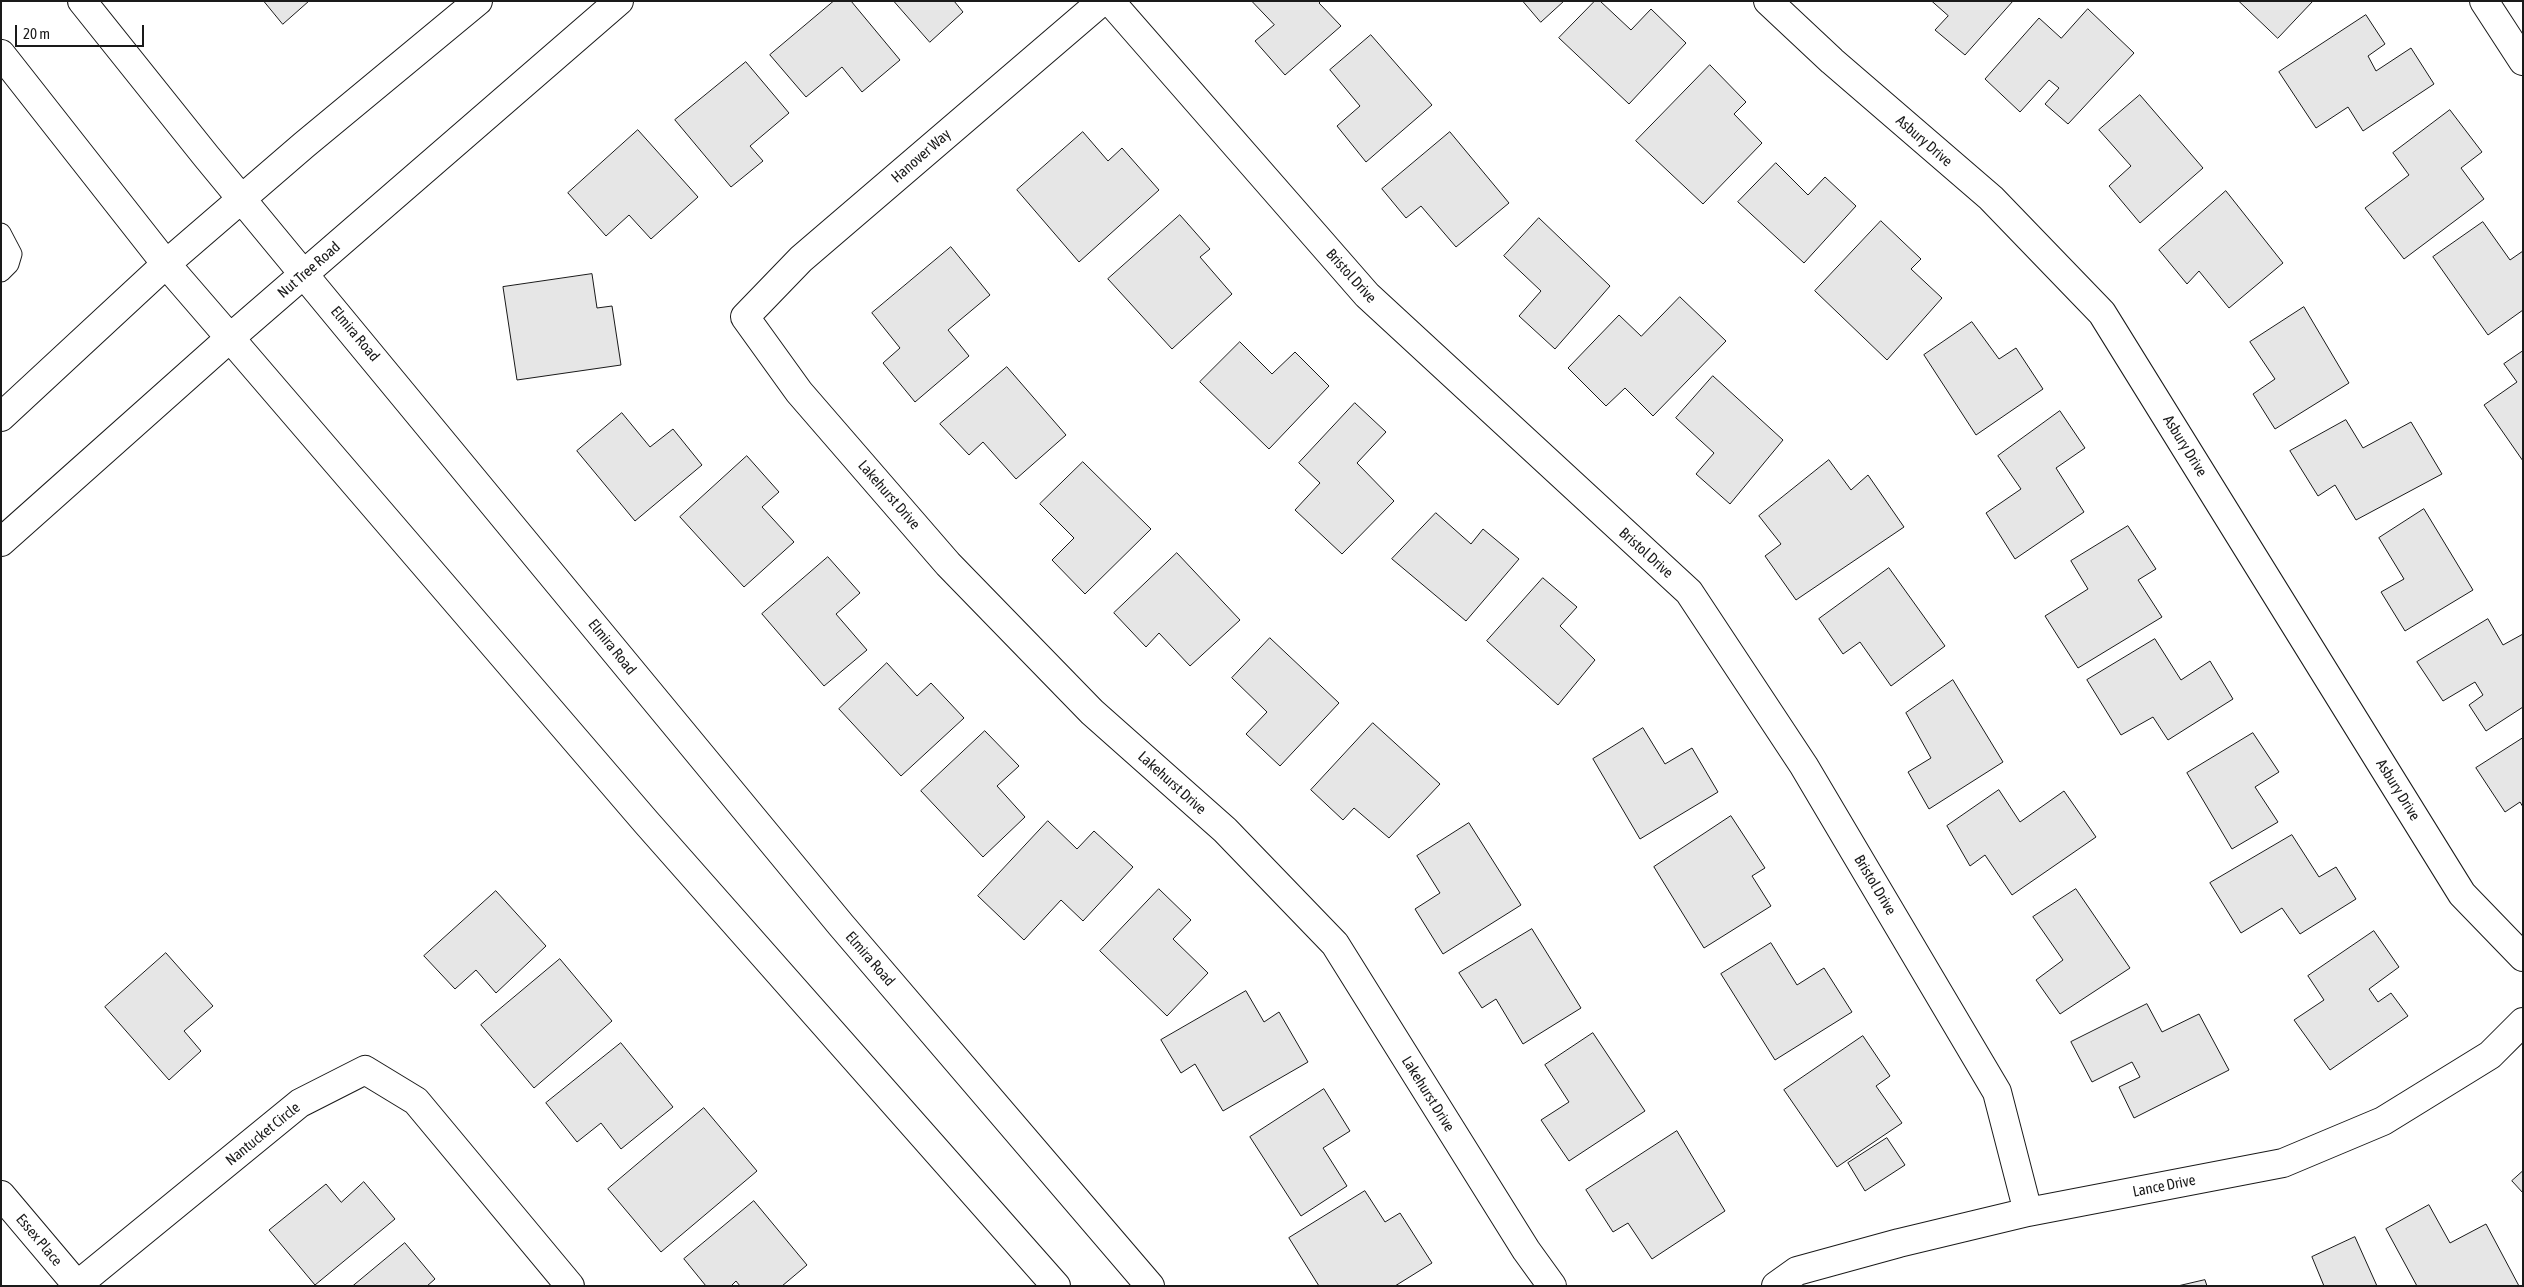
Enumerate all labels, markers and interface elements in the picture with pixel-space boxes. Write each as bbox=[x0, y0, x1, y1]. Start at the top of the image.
scale bar bbox=[18, 15, 146, 47]
text: 20 m bbox=[23, 25, 50, 42]
street label: Asbury Drive bbox=[1892, 112, 1956, 170]
street label: Hanover Way bbox=[888, 125, 954, 187]
street label: Nut Tree Road bbox=[274, 238, 344, 302]
street label: Bristol Drive bbox=[1322, 245, 1380, 307]
street label: Elmira Road bbox=[327, 303, 383, 365]
street label: Asbury Drive bbox=[2159, 412, 2211, 480]
street label: Lakehurst Drive bbox=[854, 457, 924, 533]
street label: Bristol Drive bbox=[1615, 524, 1677, 582]
street label: Elmira Road bbox=[584, 616, 640, 678]
street label: Lakehurst Drive bbox=[1134, 748, 1210, 818]
street label: Asbury Drive bbox=[2372, 756, 2424, 824]
street label: Bristol Drive bbox=[1850, 852, 1900, 918]
street label: Elmira Road bbox=[841, 928, 899, 990]
street label: Lakehurst Drive bbox=[1398, 1053, 1458, 1135]
street label: Nantucket Circle bbox=[222, 1099, 304, 1169]
street label: Lance Drive bbox=[2131, 1171, 2197, 1201]
street label: Essex Place bbox=[12, 1210, 66, 1270]

